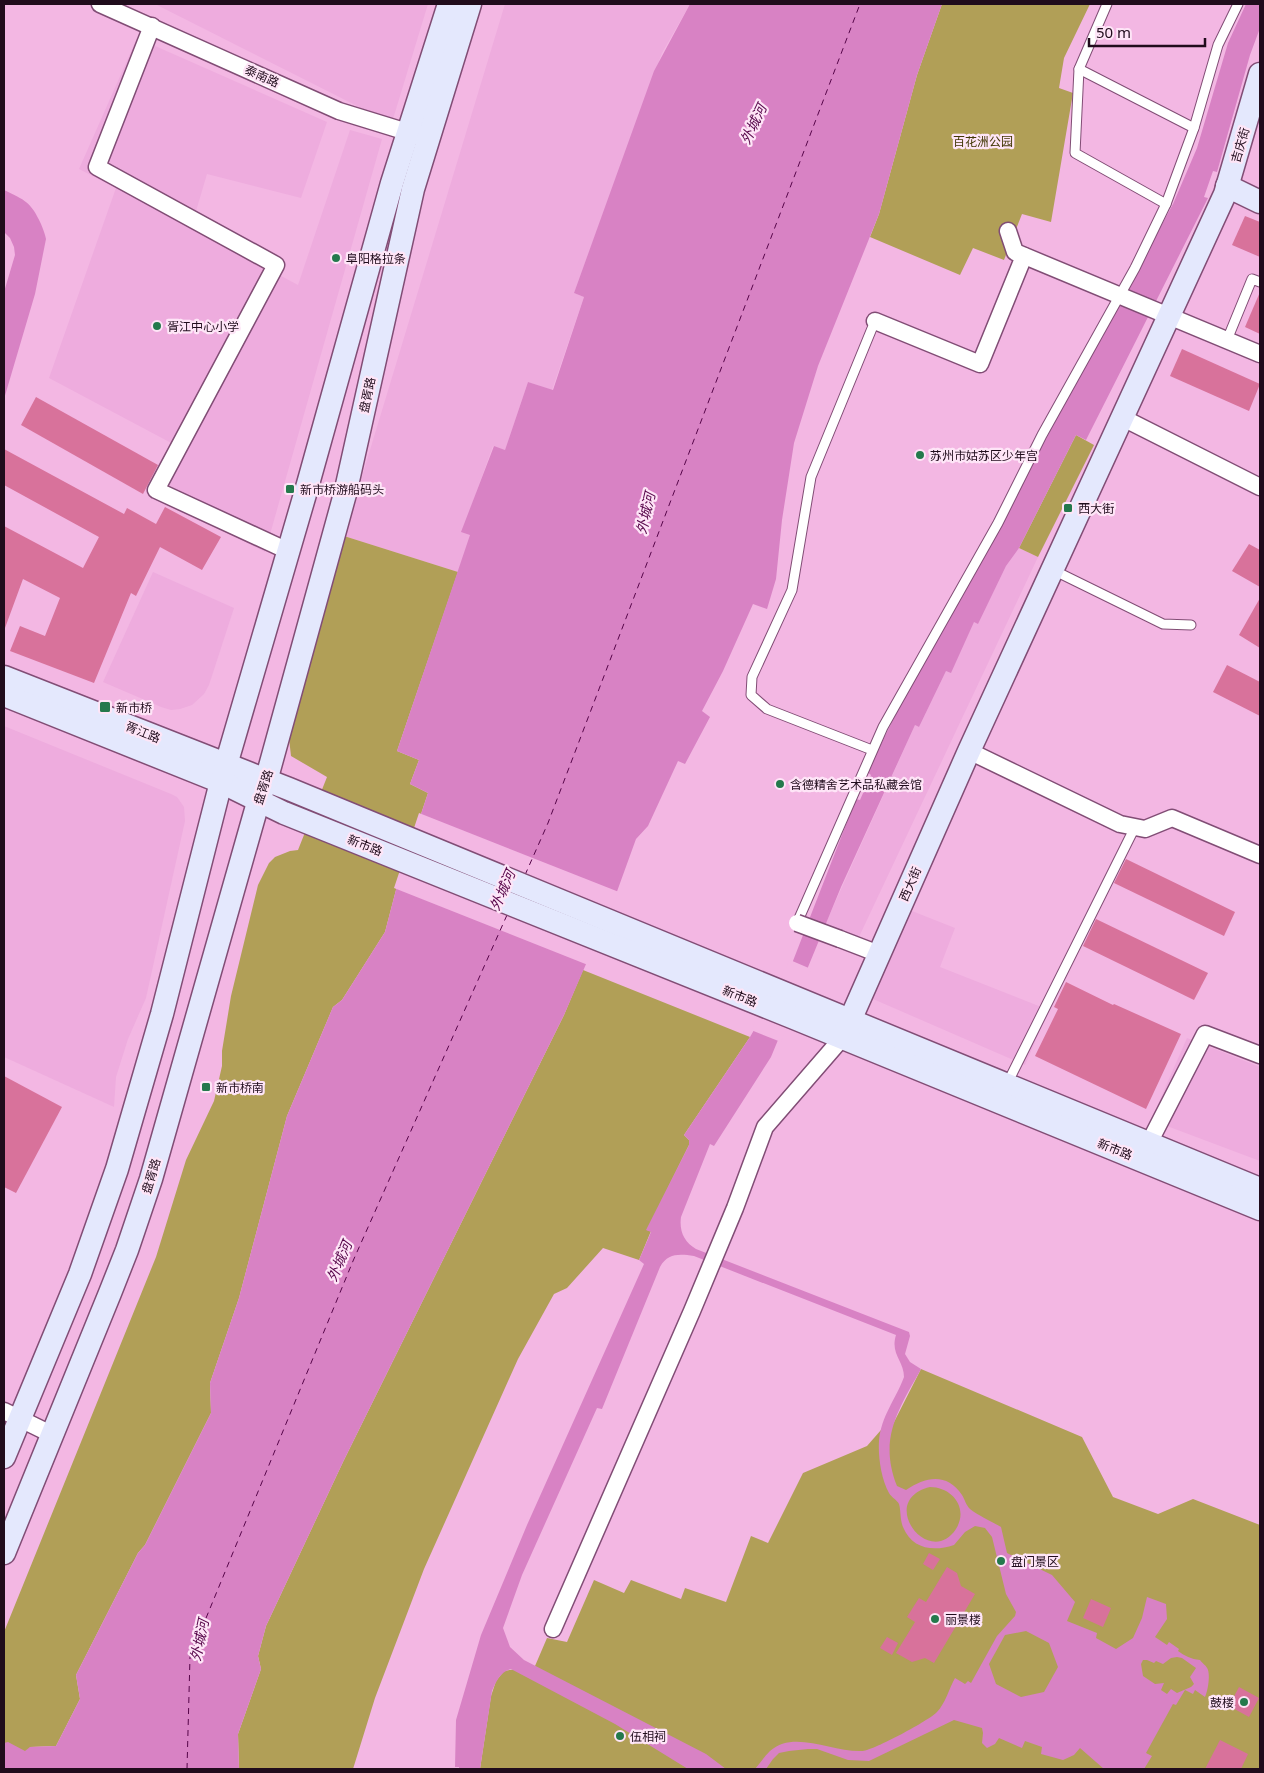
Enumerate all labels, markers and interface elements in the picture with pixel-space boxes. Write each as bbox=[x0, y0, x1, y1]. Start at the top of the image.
scale bar bbox=[1089, 15, 1205, 47]
text: 50 m bbox=[1096, 22, 1131, 42]
street label: 泰南路 bbox=[242, 61, 282, 91]
water label: 外城河 bbox=[736, 98, 772, 147]
street label: 吉庆街 bbox=[1227, 125, 1253, 165]
park label: 百花洲公园 bbox=[953, 133, 1013, 150]
place label: 阜阳格拉条 bbox=[346, 250, 406, 267]
marker: 阜阳格拉条 bbox=[330, 252, 342, 264]
place label: 胥江中心小学 bbox=[167, 318, 239, 335]
marker: 胥江中心小学 bbox=[151, 320, 163, 332]
street label: 盘胥路 bbox=[355, 376, 379, 414]
place label: 苏州市姑苏区少年宫 bbox=[930, 447, 1038, 464]
marker: 苏州市姑苏区少年宫 bbox=[914, 449, 926, 461]
place label: 新市桥游船码头 bbox=[300, 481, 384, 498]
marker: 新市桥游船码头 bbox=[284, 483, 296, 495]
water label: 外城河 bbox=[631, 487, 660, 536]
place label: 西大街 bbox=[1078, 500, 1114, 517]
marker: 西大街 bbox=[1062, 502, 1074, 514]
place label: 新市桥 bbox=[116, 699, 152, 716]
marker: 新市桥 bbox=[98, 700, 112, 714]
street label: 胥江路 bbox=[123, 717, 163, 747]
street label: 盘胥路 bbox=[249, 767, 277, 807]
place label: 含德精舍艺术品私藏会馆 bbox=[790, 776, 922, 793]
marker: 含德精舍艺术品私藏会馆 bbox=[774, 778, 786, 790]
street label: 新市路 bbox=[345, 830, 385, 860]
water label: 外城河 bbox=[485, 864, 520, 913]
street label: 西大街 bbox=[895, 864, 925, 904]
street label: 新市路 bbox=[720, 981, 760, 1011]
place label: 新市桥南 bbox=[216, 1079, 264, 1096]
marker: 新市桥南 bbox=[200, 1081, 212, 1093]
street label: 新市路 bbox=[1095, 1134, 1135, 1164]
street label: 盘胥路 bbox=[138, 1156, 164, 1196]
water label: 外城河 bbox=[322, 1235, 357, 1284]
place label: 盘门景区 bbox=[1011, 1553, 1059, 1570]
marker: 盘门景区 bbox=[995, 1555, 1007, 1567]
place label: 丽景楼 bbox=[945, 1611, 981, 1628]
marker: 丽景楼 bbox=[929, 1613, 941, 1625]
water label: 外城河 bbox=[185, 1615, 213, 1663]
place label: 鼓楼 bbox=[1210, 1694, 1234, 1711]
marker: 鼓楼 bbox=[1238, 1696, 1250, 1708]
place label: 伍相祠 bbox=[630, 1728, 666, 1745]
marker: 伍相祠 bbox=[614, 1730, 626, 1742]

